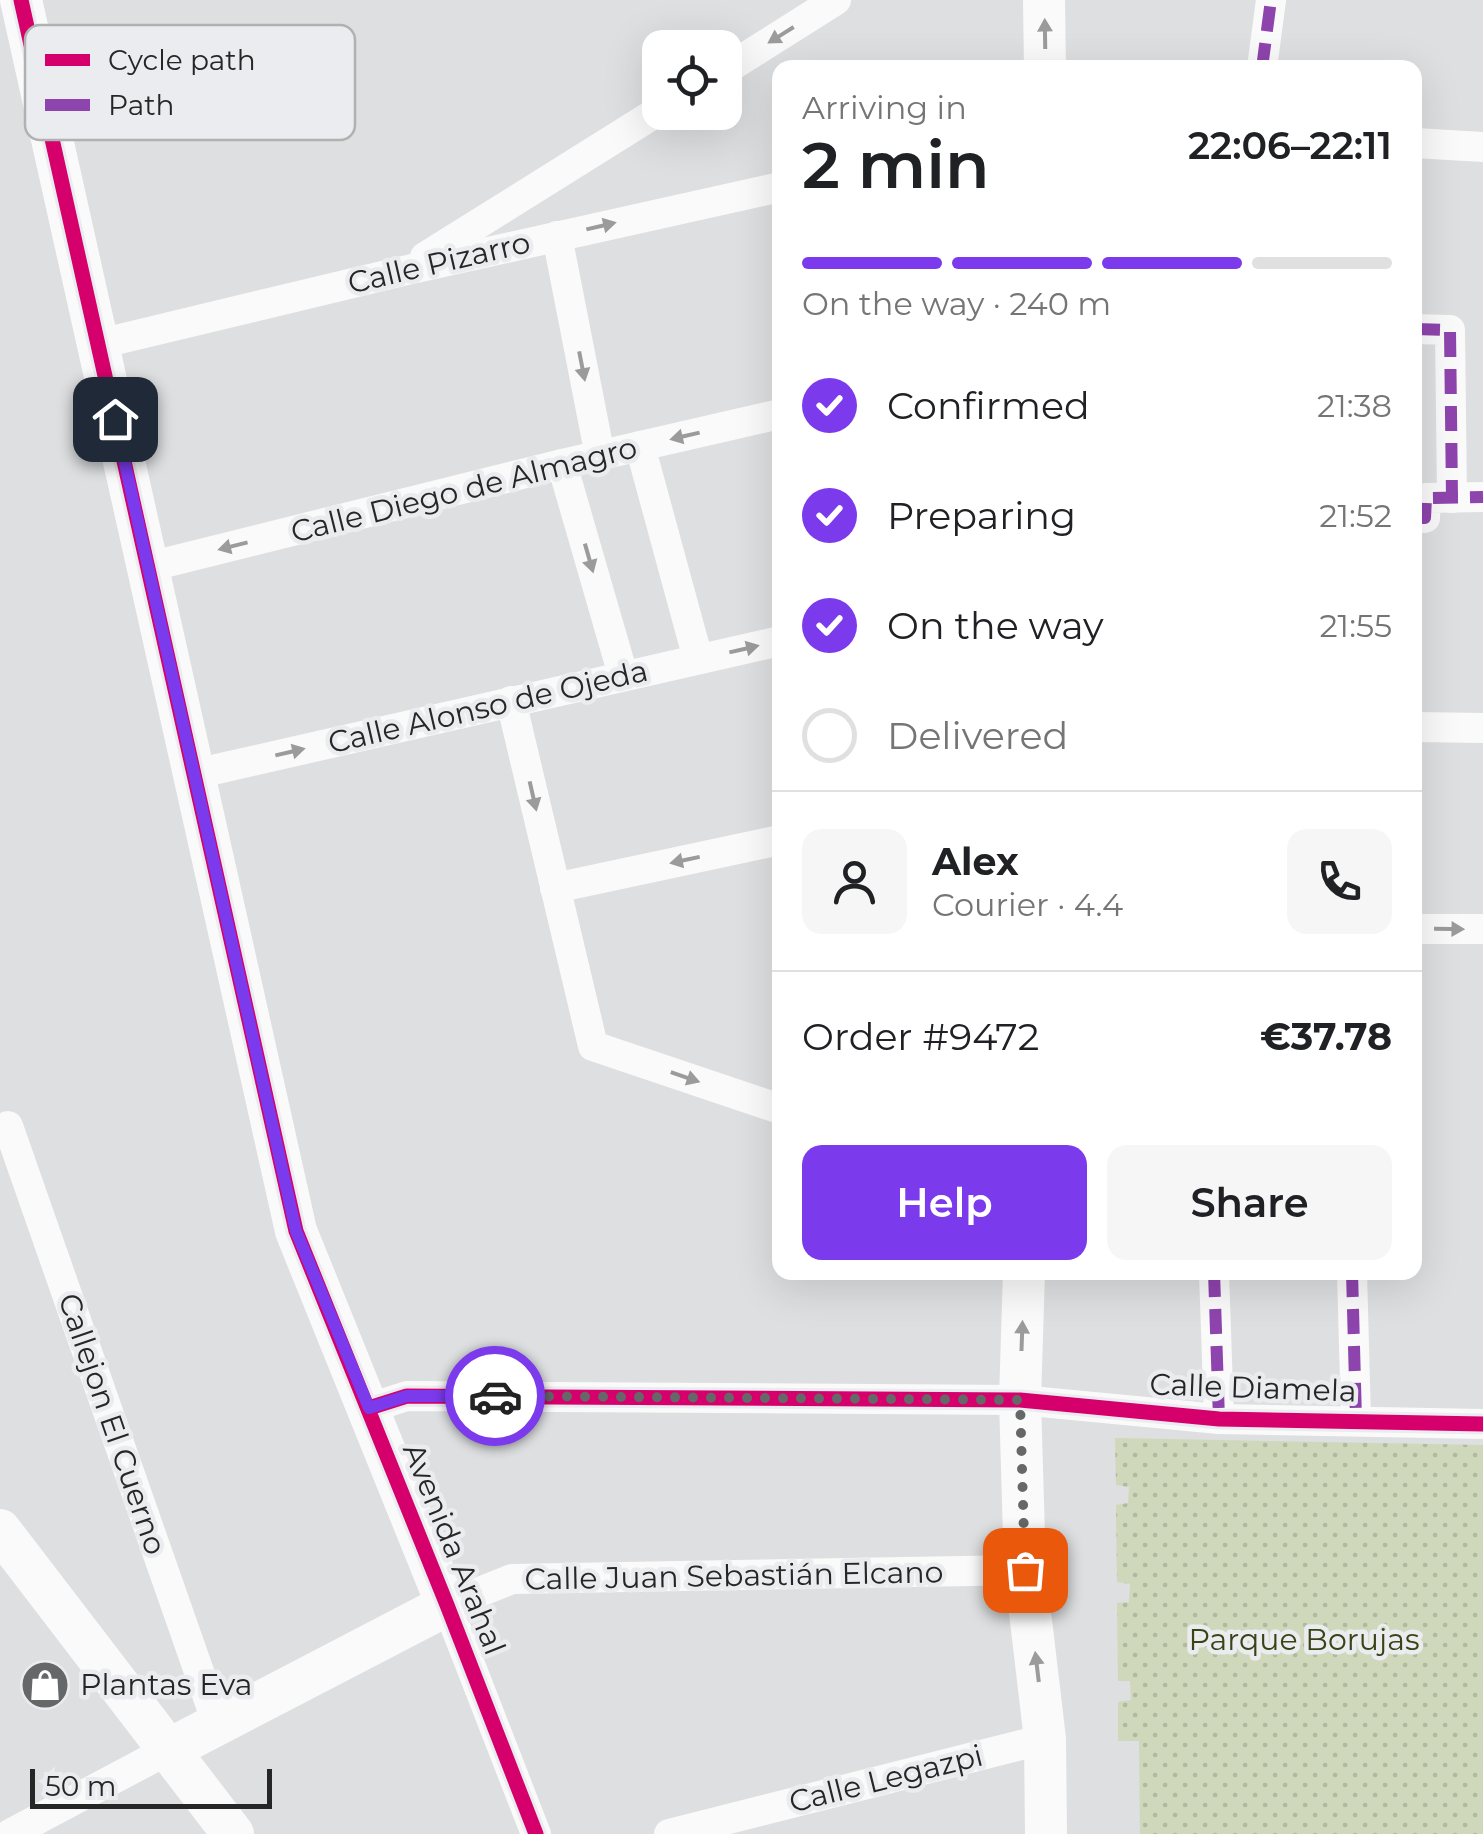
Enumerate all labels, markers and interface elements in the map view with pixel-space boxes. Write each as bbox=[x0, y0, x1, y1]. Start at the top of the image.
one-way arrow bbox=[1037, 17, 1053, 49]
legend bbox=[25, 25, 355, 140]
one-way arrow bbox=[767, 25, 794, 44]
map controls bbox=[642, 30, 742, 130]
button: locate bbox=[642, 30, 742, 130]
text: Cycle path bbox=[108, 43, 256, 77]
text: Path bbox=[108, 88, 175, 122]
text: Arriving in bbox=[802, 88, 967, 127]
text: 22:06–22:11 bbox=[1188, 122, 1392, 169]
text: 2 min bbox=[802, 125, 990, 204]
one-way arrow bbox=[586, 218, 617, 234]
street label: Calle Pizarro bbox=[344, 224, 534, 301]
text: On the way · 240 m bbox=[802, 284, 1111, 323]
one-way arrow bbox=[575, 351, 591, 382]
pin bbox=[73, 377, 158, 462]
icon: check bbox=[802, 378, 857, 433]
text: Confirmed bbox=[887, 382, 1090, 429]
text: 21:38 bbox=[1317, 386, 1392, 425]
icon: home bbox=[88, 392, 143, 447]
street label: Calle Diego de Almagro bbox=[287, 429, 641, 550]
one-way arrow bbox=[669, 429, 700, 444]
icon: check bbox=[802, 488, 857, 543]
text: Preparing bbox=[887, 492, 1076, 539]
text: 21:52 bbox=[1319, 496, 1392, 535]
one-way arrow bbox=[217, 539, 248, 554]
one-way arrow bbox=[582, 543, 597, 574]
icon: check bbox=[802, 598, 857, 653]
text: On the way bbox=[887, 602, 1104, 649]
text: 21:55 bbox=[1319, 606, 1392, 645]
one-way arrow bbox=[729, 640, 760, 656]
street label: Calle Alonso de Ojeda bbox=[325, 652, 651, 761]
text: Delivered bbox=[887, 712, 1068, 759]
one-way arrow bbox=[275, 744, 306, 759]
one-way arrow bbox=[526, 781, 541, 812]
button: person bbox=[802, 829, 907, 934]
button: phone bbox=[1287, 829, 1392, 934]
text: Alex bbox=[932, 838, 1019, 885]
one-way arrow bbox=[669, 853, 700, 869]
text: Courier · 4.4 bbox=[932, 885, 1123, 924]
one-way arrow bbox=[1434, 921, 1465, 937]
text: Order #9472 bbox=[802, 1013, 1039, 1060]
text: €37.78 bbox=[1260, 1013, 1392, 1060]
one-way arrow bbox=[671, 1071, 701, 1086]
button: Help bbox=[802, 1145, 1087, 1260]
button: Share bbox=[1107, 1145, 1392, 1260]
street label: Callejon El Cuerno bbox=[50, 1288, 175, 1559]
one-way arrow bbox=[1014, 1320, 1030, 1352]
courier bbox=[445, 1346, 545, 1446]
street label: Calle Diamela bbox=[1149, 1365, 1357, 1410]
icon: car bbox=[468, 1369, 523, 1424]
street label: Avenida Arahal bbox=[395, 1438, 514, 1660]
pin bbox=[983, 1528, 1068, 1613]
icon: bag bbox=[998, 1543, 1053, 1598]
street label: Calle Juan Sebastián Elcano bbox=[524, 1553, 944, 1598]
park label: Parque Borujas bbox=[1188, 1621, 1420, 1658]
one-way arrow bbox=[1029, 1651, 1045, 1682]
shop icon: Plantas Eva bbox=[19, 1659, 71, 1711]
place label: Plantas Eva bbox=[80, 1666, 252, 1703]
street label: Calle Legazpi bbox=[785, 1737, 987, 1820]
scale bar bbox=[30, 1764, 272, 1808]
text: 50 m bbox=[45, 1769, 116, 1803]

